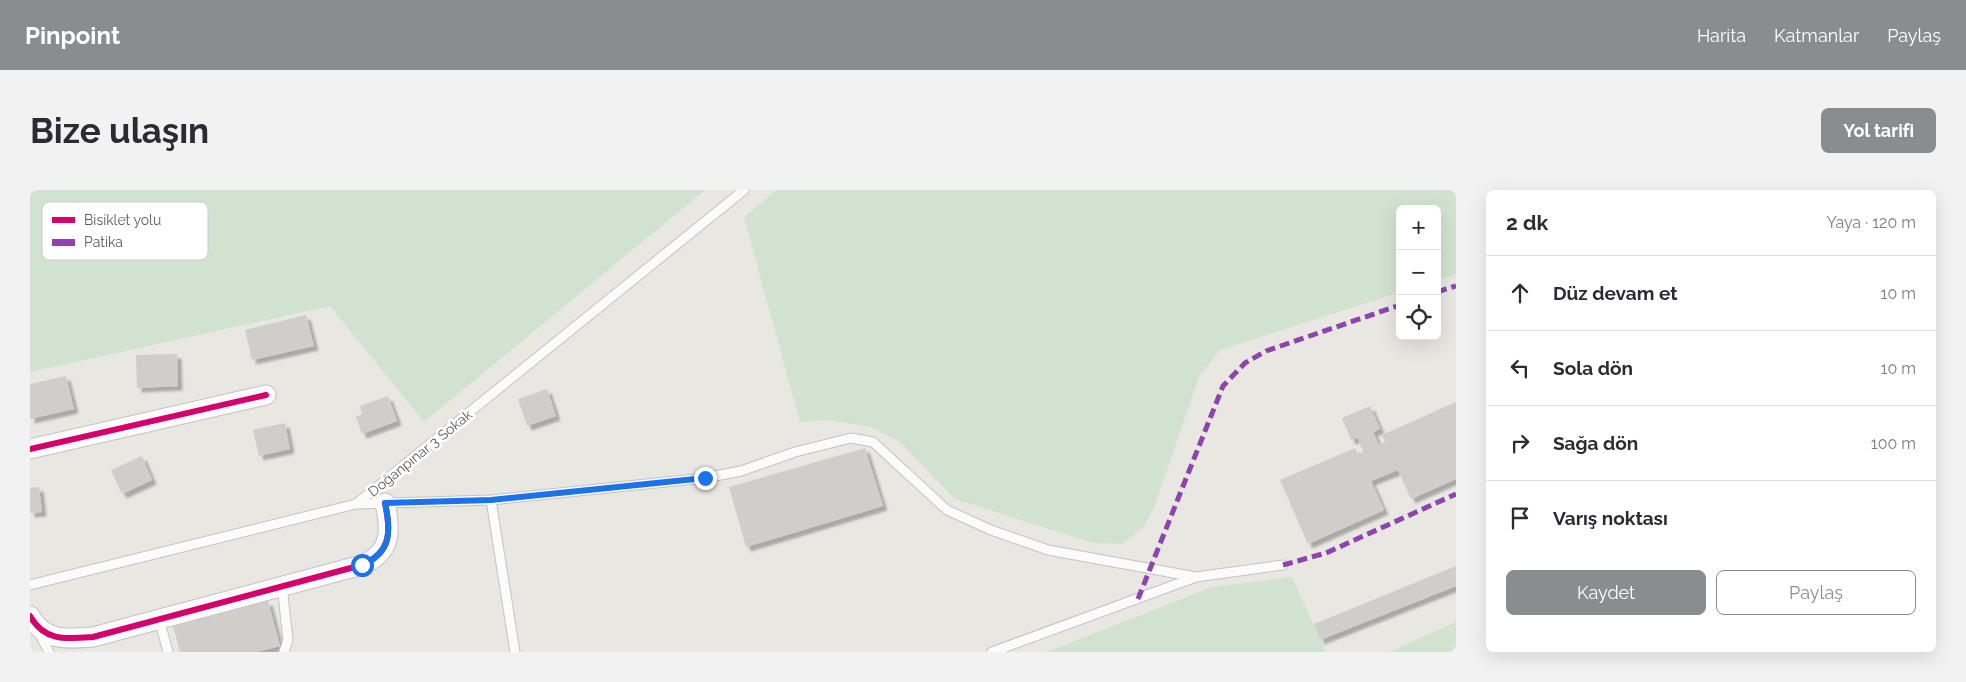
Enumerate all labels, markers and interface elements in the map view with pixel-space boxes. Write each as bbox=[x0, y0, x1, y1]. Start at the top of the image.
text: Pinpoint bbox=[25, 21, 120, 50]
text: Harita bbox=[1697, 25, 1746, 46]
text: Katmanlar bbox=[1774, 25, 1859, 46]
text: Paylaş bbox=[1887, 25, 1941, 46]
button: Yol tarifi bbox=[1821, 108, 1936, 153]
text: Bize ulaşın bbox=[30, 110, 209, 151]
legend bbox=[42, 202, 208, 260]
map controls bbox=[1396, 205, 1441, 340]
button: + bbox=[1396, 205, 1441, 250]
text: 2 dk bbox=[1506, 210, 1548, 235]
text: Bisiklet yolu bbox=[84, 212, 161, 228]
text: Yaya · 120 m bbox=[1826, 213, 1916, 232]
text: Patika bbox=[84, 234, 123, 250]
button: − bbox=[1396, 250, 1441, 295]
icon: ahead bbox=[1506, 279, 1534, 307]
text: Düz devam et bbox=[1553, 282, 1678, 304]
text: 10 m bbox=[1881, 284, 1916, 303]
button: locate bbox=[1396, 295, 1441, 340]
icon: left bbox=[1506, 354, 1534, 382]
text: Sola dön bbox=[1553, 357, 1633, 379]
text: 10 m bbox=[1881, 359, 1916, 378]
street label: Doğanpınar 3 Sokak bbox=[365, 406, 476, 500]
icon: right bbox=[1506, 429, 1534, 457]
text: Sağa dön bbox=[1553, 432, 1638, 454]
text: 100 m bbox=[1871, 434, 1916, 453]
route end bbox=[694, 467, 717, 490]
icon: arrive bbox=[1506, 504, 1534, 532]
text: Varış noktası bbox=[1553, 507, 1668, 529]
route start bbox=[351, 554, 374, 577]
button: Kaydet bbox=[1506, 570, 1706, 615]
button: Paylaş bbox=[1716, 570, 1916, 615]

